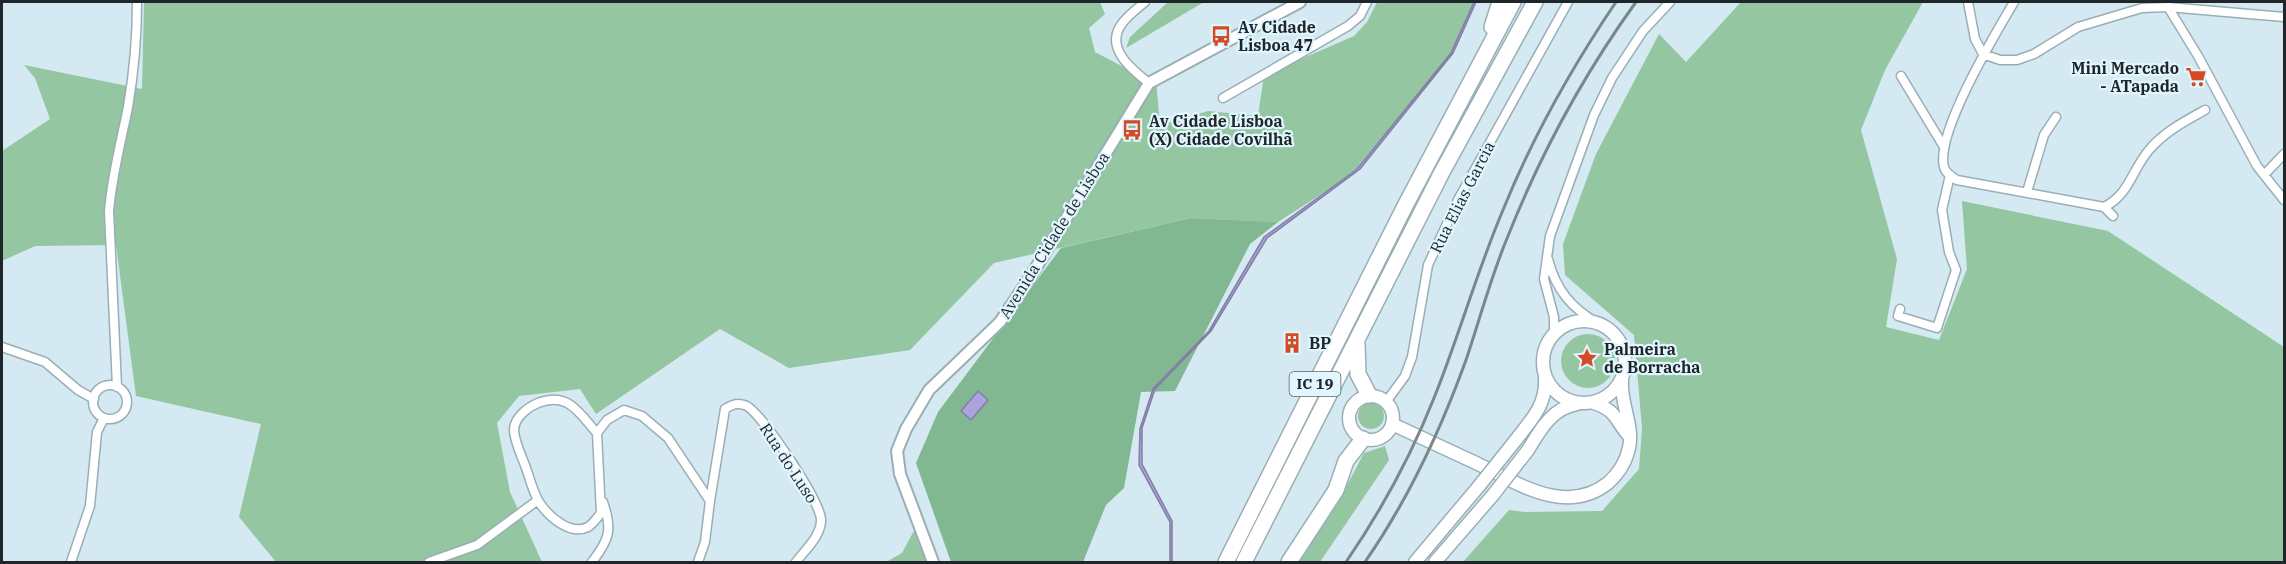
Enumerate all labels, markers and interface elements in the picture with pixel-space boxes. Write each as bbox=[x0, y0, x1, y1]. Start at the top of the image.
place label: Av Cidade Lisboa 47 bbox=[1238, 17, 1316, 55]
bus stop icon: Av Cidade Lisboa 47 bbox=[1209, 24, 1233, 48]
place label: Mini Mercado - ATapada bbox=[2071, 58, 2179, 96]
supermarket icon: Mini Mercado - ATapada bbox=[2184, 65, 2208, 89]
place label: Av Cidade Lisboa (X) Cidade Covilhã bbox=[1149, 111, 1293, 149]
bus stop icon: Av Cidade Lisboa (X) Cidade Covilhã bbox=[1120, 118, 1144, 142]
street label: Rua Elias Garcia bbox=[1425, 137, 1499, 256]
street label: Avenida Cidade de Lisboa bbox=[994, 148, 1114, 322]
building icon: BP bbox=[1280, 331, 1304, 355]
place label: BP bbox=[1309, 333, 1331, 353]
place label: Palmeira de Borracha bbox=[1604, 339, 1700, 377]
place icon: Palmeira de Borracha bbox=[1575, 346, 1599, 370]
road number: IC 19 bbox=[1290, 372, 1340, 396]
street label: Rua do Luso bbox=[756, 419, 822, 507]

